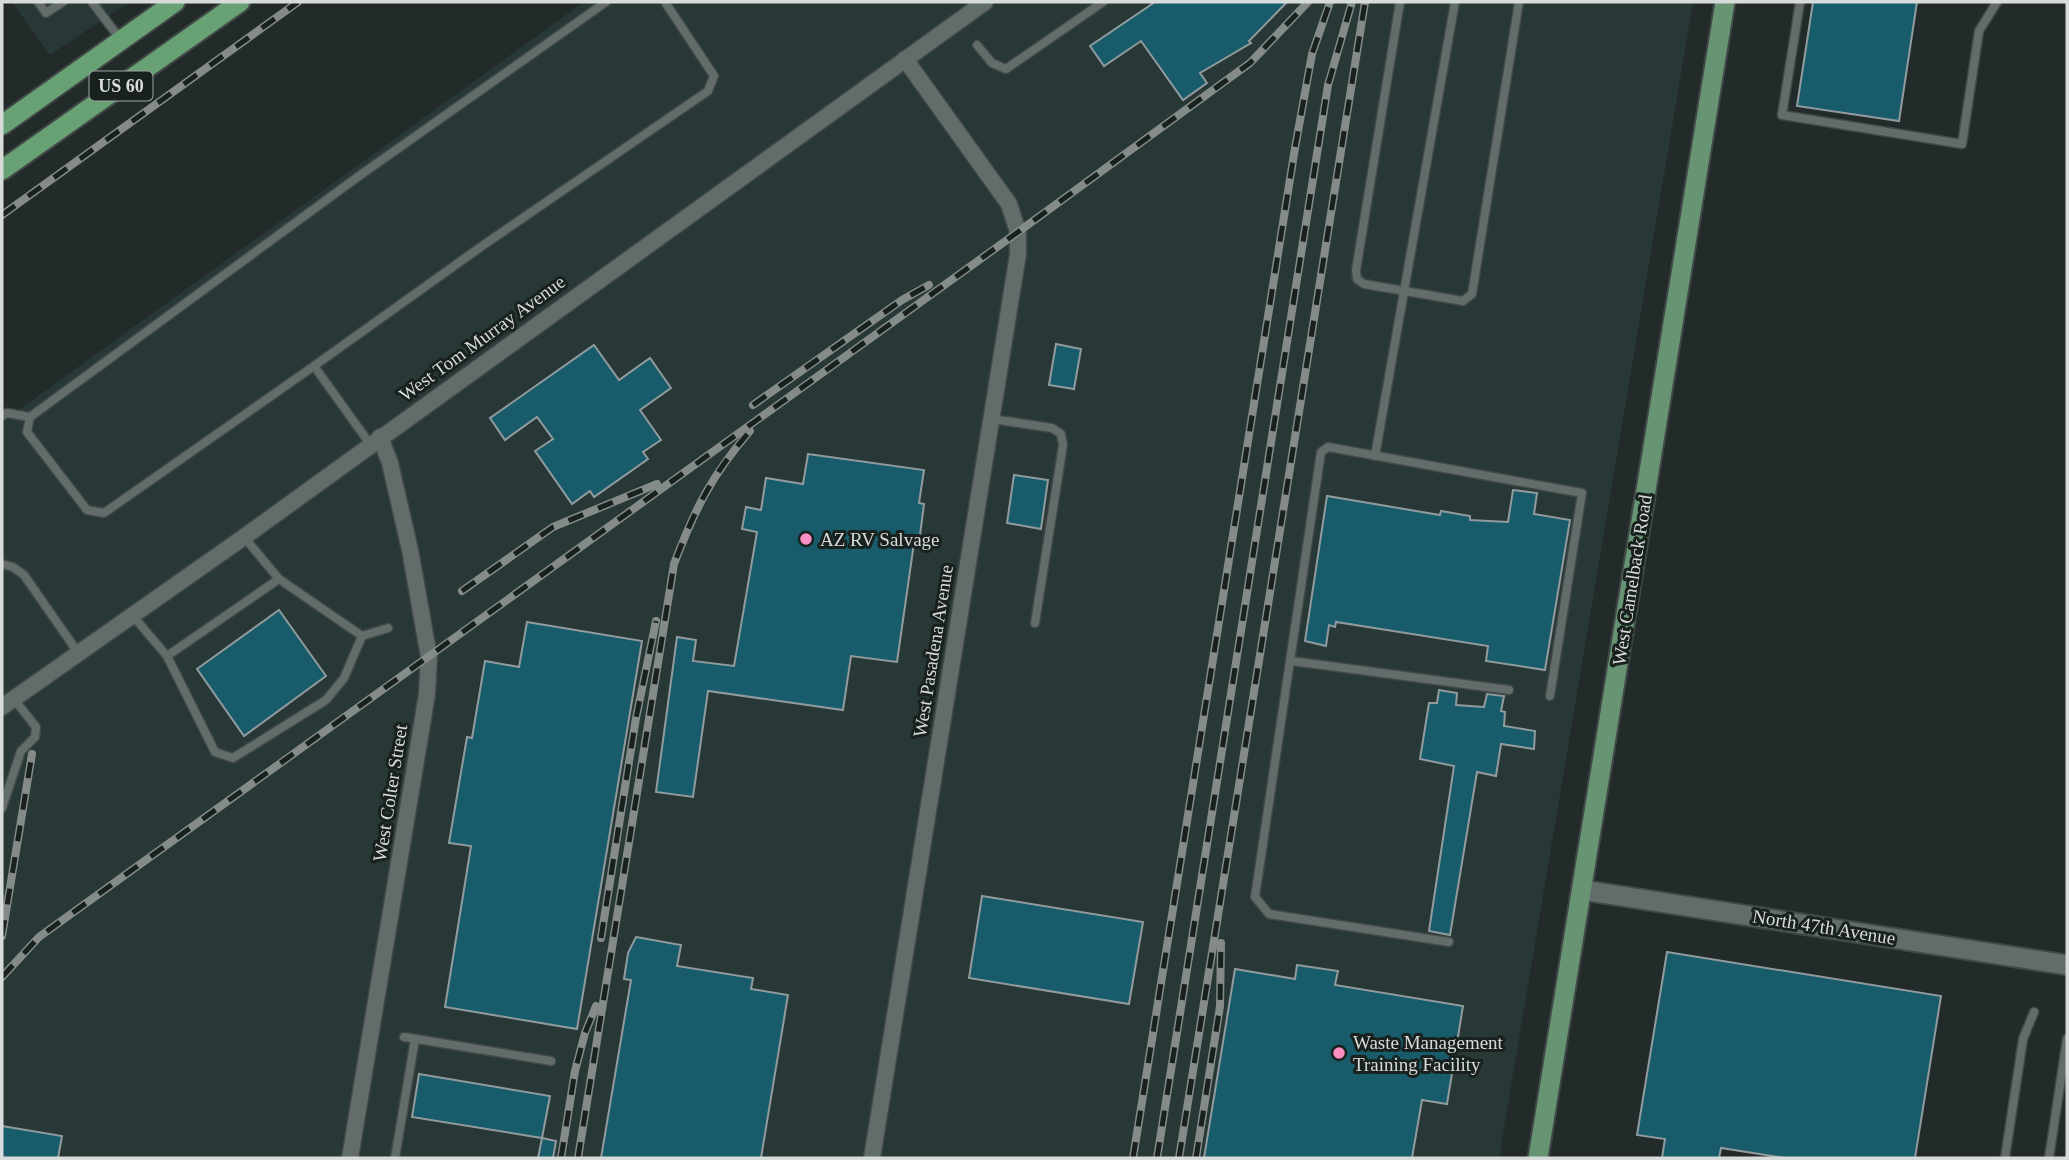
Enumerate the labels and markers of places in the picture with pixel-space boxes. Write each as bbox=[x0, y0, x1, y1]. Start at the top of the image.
place label: AZ RV Salvage bbox=[820, 529, 940, 550]
marker: AZ RV Salvage bbox=[798, 531, 814, 547]
place label: Waste Management Training Facility bbox=[1353, 1032, 1504, 1075]
marker: Waste Management Training Facility bbox=[1331, 1045, 1347, 1061]

